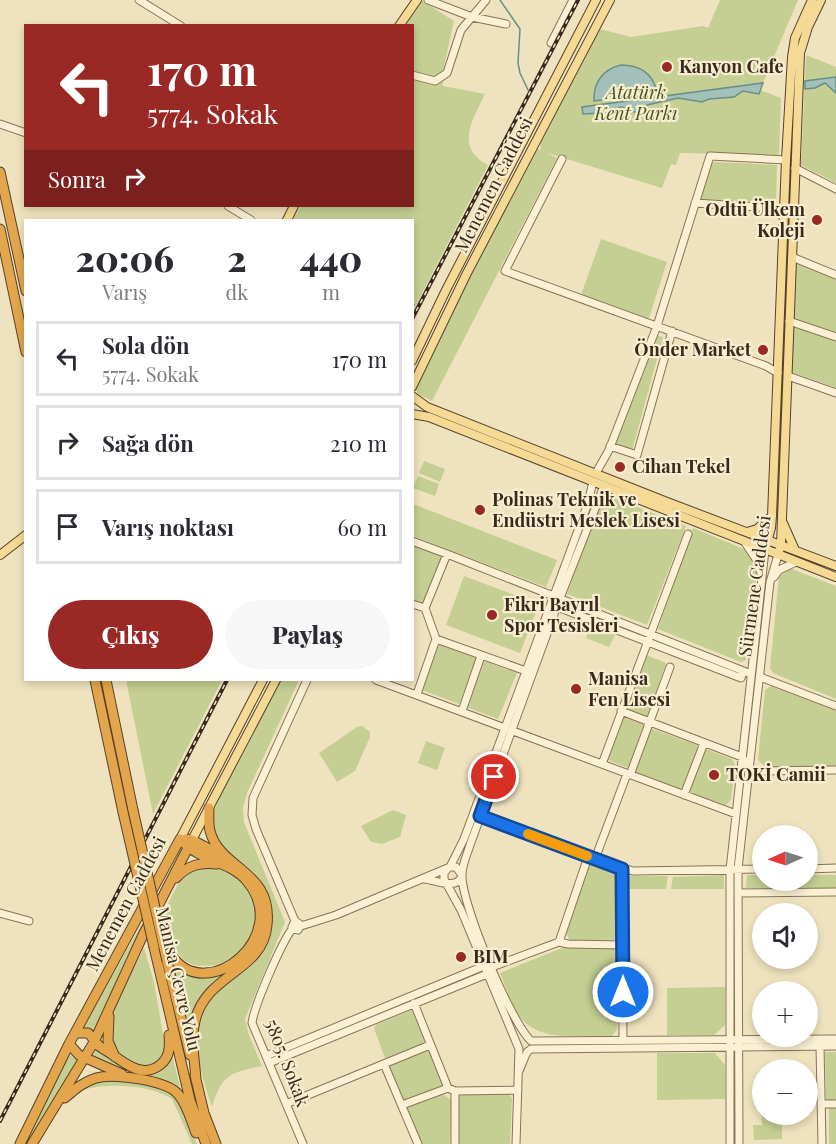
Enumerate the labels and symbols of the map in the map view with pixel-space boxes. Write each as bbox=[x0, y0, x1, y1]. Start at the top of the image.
place label: Kanyon Cafe bbox=[679, 54, 784, 78]
marker: Kanyon Cafe bbox=[660, 60, 674, 74]
park label: Atatürk Kent Parkı bbox=[594, 80, 677, 125]
street label: Menemen Caddesi bbox=[449, 113, 538, 257]
place label: Odtü Ülkem Koleji bbox=[705, 197, 806, 242]
marker: Odtü Ülkem Koleji bbox=[810, 213, 824, 227]
place label: Önder Market bbox=[634, 337, 752, 361]
marker: Önder Market bbox=[756, 343, 770, 357]
place label: Cihan Tekel bbox=[632, 454, 731, 478]
marker: Cihan Tekel bbox=[613, 460, 627, 474]
place label: Polinas Teknik ve Endüstri Meslek Lisesi bbox=[492, 487, 680, 532]
marker: Polinas Teknik ve Endüstri Meslek Lisesi bbox=[473, 503, 487, 517]
street label: Sürmene Caddesi bbox=[732, 514, 776, 658]
place label: Fikri Bayrıl Spor Tesisleri bbox=[504, 592, 619, 637]
marker: Fikri Bayrıl Spor Tesisleri bbox=[485, 608, 499, 622]
place label: Manisa Fen Lisesi bbox=[588, 666, 671, 711]
marker: Manisa Fen Lisesi bbox=[569, 682, 583, 696]
pin bbox=[468, 751, 519, 802]
place label: TOKİ Camii bbox=[726, 762, 826, 786]
marker: TOKİ Camii bbox=[707, 768, 721, 782]
north arrow bbox=[752, 825, 818, 891]
street label: Menemen Caddesi bbox=[79, 832, 171, 975]
street label: Manisa Çevre Yolu bbox=[151, 904, 207, 1054]
place label: BIM bbox=[473, 944, 509, 968]
marker: BIM bbox=[454, 950, 468, 964]
position arrow bbox=[591, 960, 655, 1024]
street label: 5805. Sokak bbox=[260, 1015, 316, 1110]

